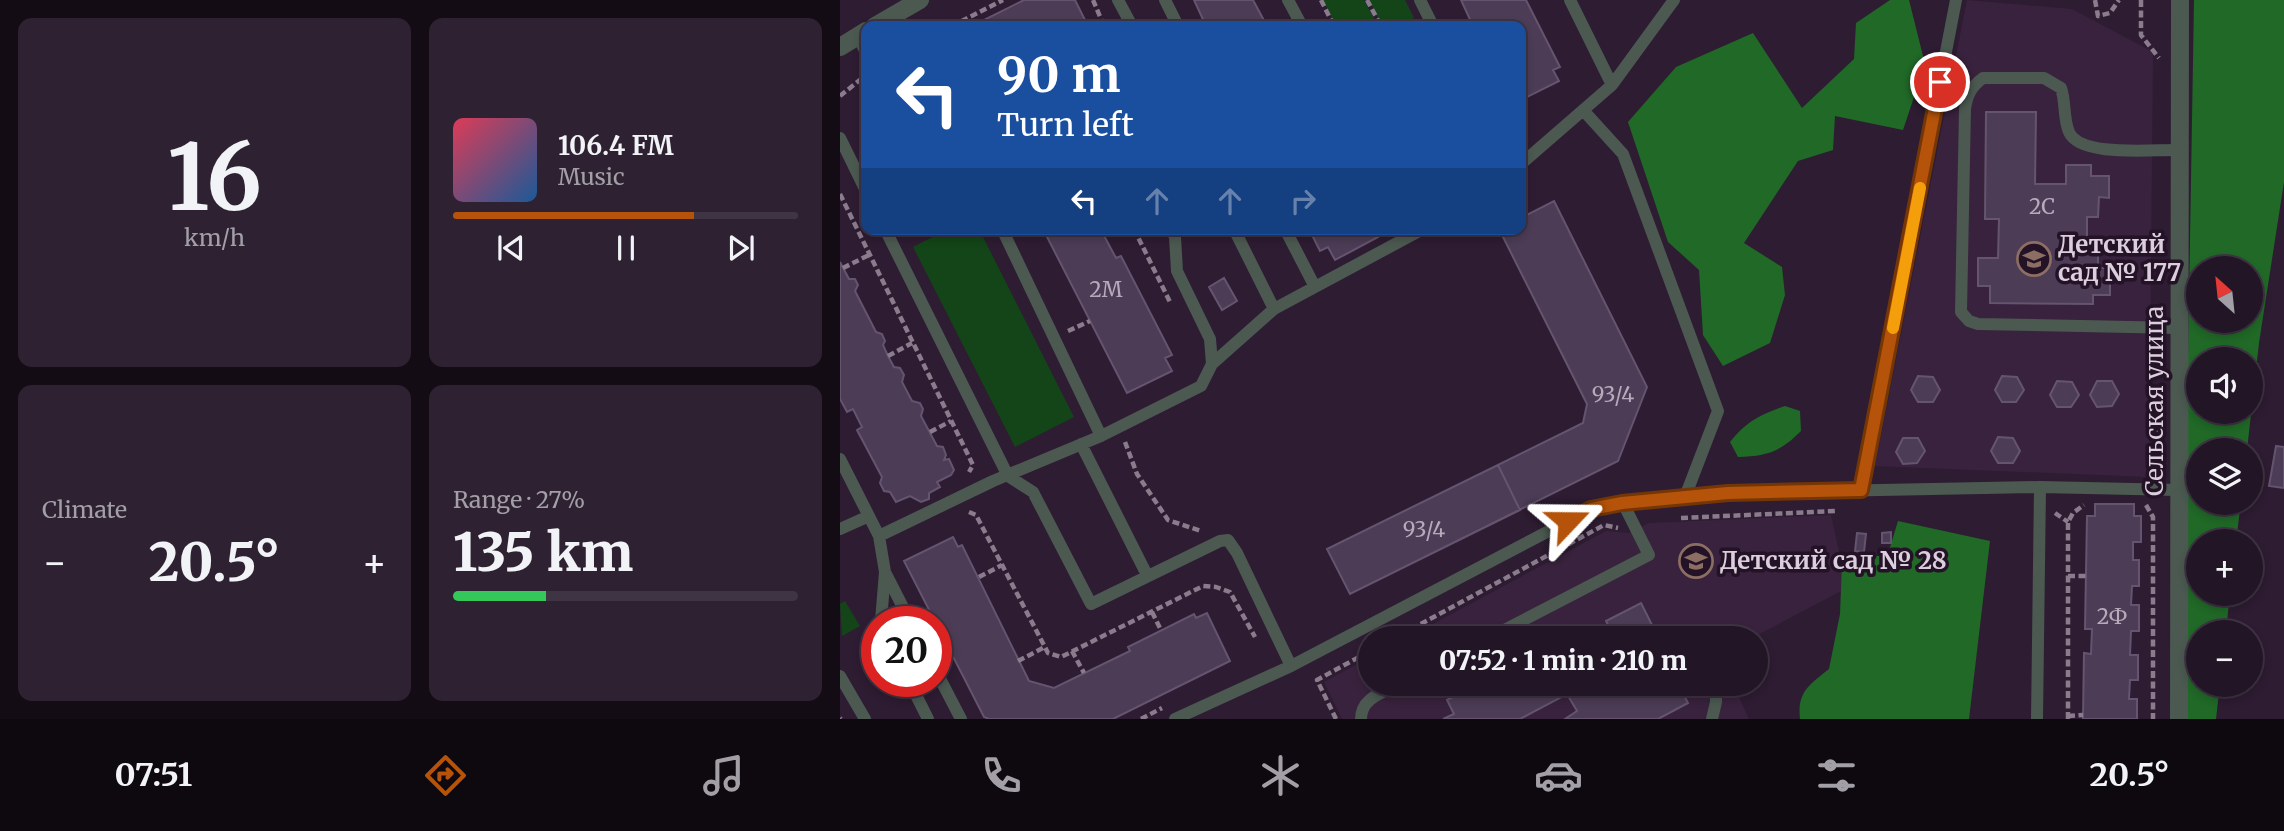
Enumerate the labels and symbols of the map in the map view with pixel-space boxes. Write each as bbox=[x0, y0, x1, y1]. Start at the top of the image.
pin bbox=[1910, 52, 1970, 112]
house number: 2С bbox=[2029, 193, 2055, 220]
place label: Детский сад № 177 bbox=[2058, 229, 2181, 288]
school or university icon: Детский сад № 177 bbox=[2015, 240, 2053, 278]
north arrow bbox=[2186, 256, 2263, 332]
house number: 2М bbox=[1089, 276, 1123, 303]
street label: Сельская улица bbox=[2139, 306, 2170, 496]
house number: 93/4 bbox=[1592, 381, 1634, 408]
position arrow bbox=[1531, 484, 1605, 558]
house number: 93/4 bbox=[1403, 516, 1445, 543]
school or university icon: Детский сад № 28 bbox=[1677, 542, 1715, 580]
place label: Детский сад № 28 bbox=[1720, 545, 1947, 576]
house number: 2Ф bbox=[2097, 603, 2127, 630]
speed limit sign: 20 bbox=[861, 606, 952, 697]

